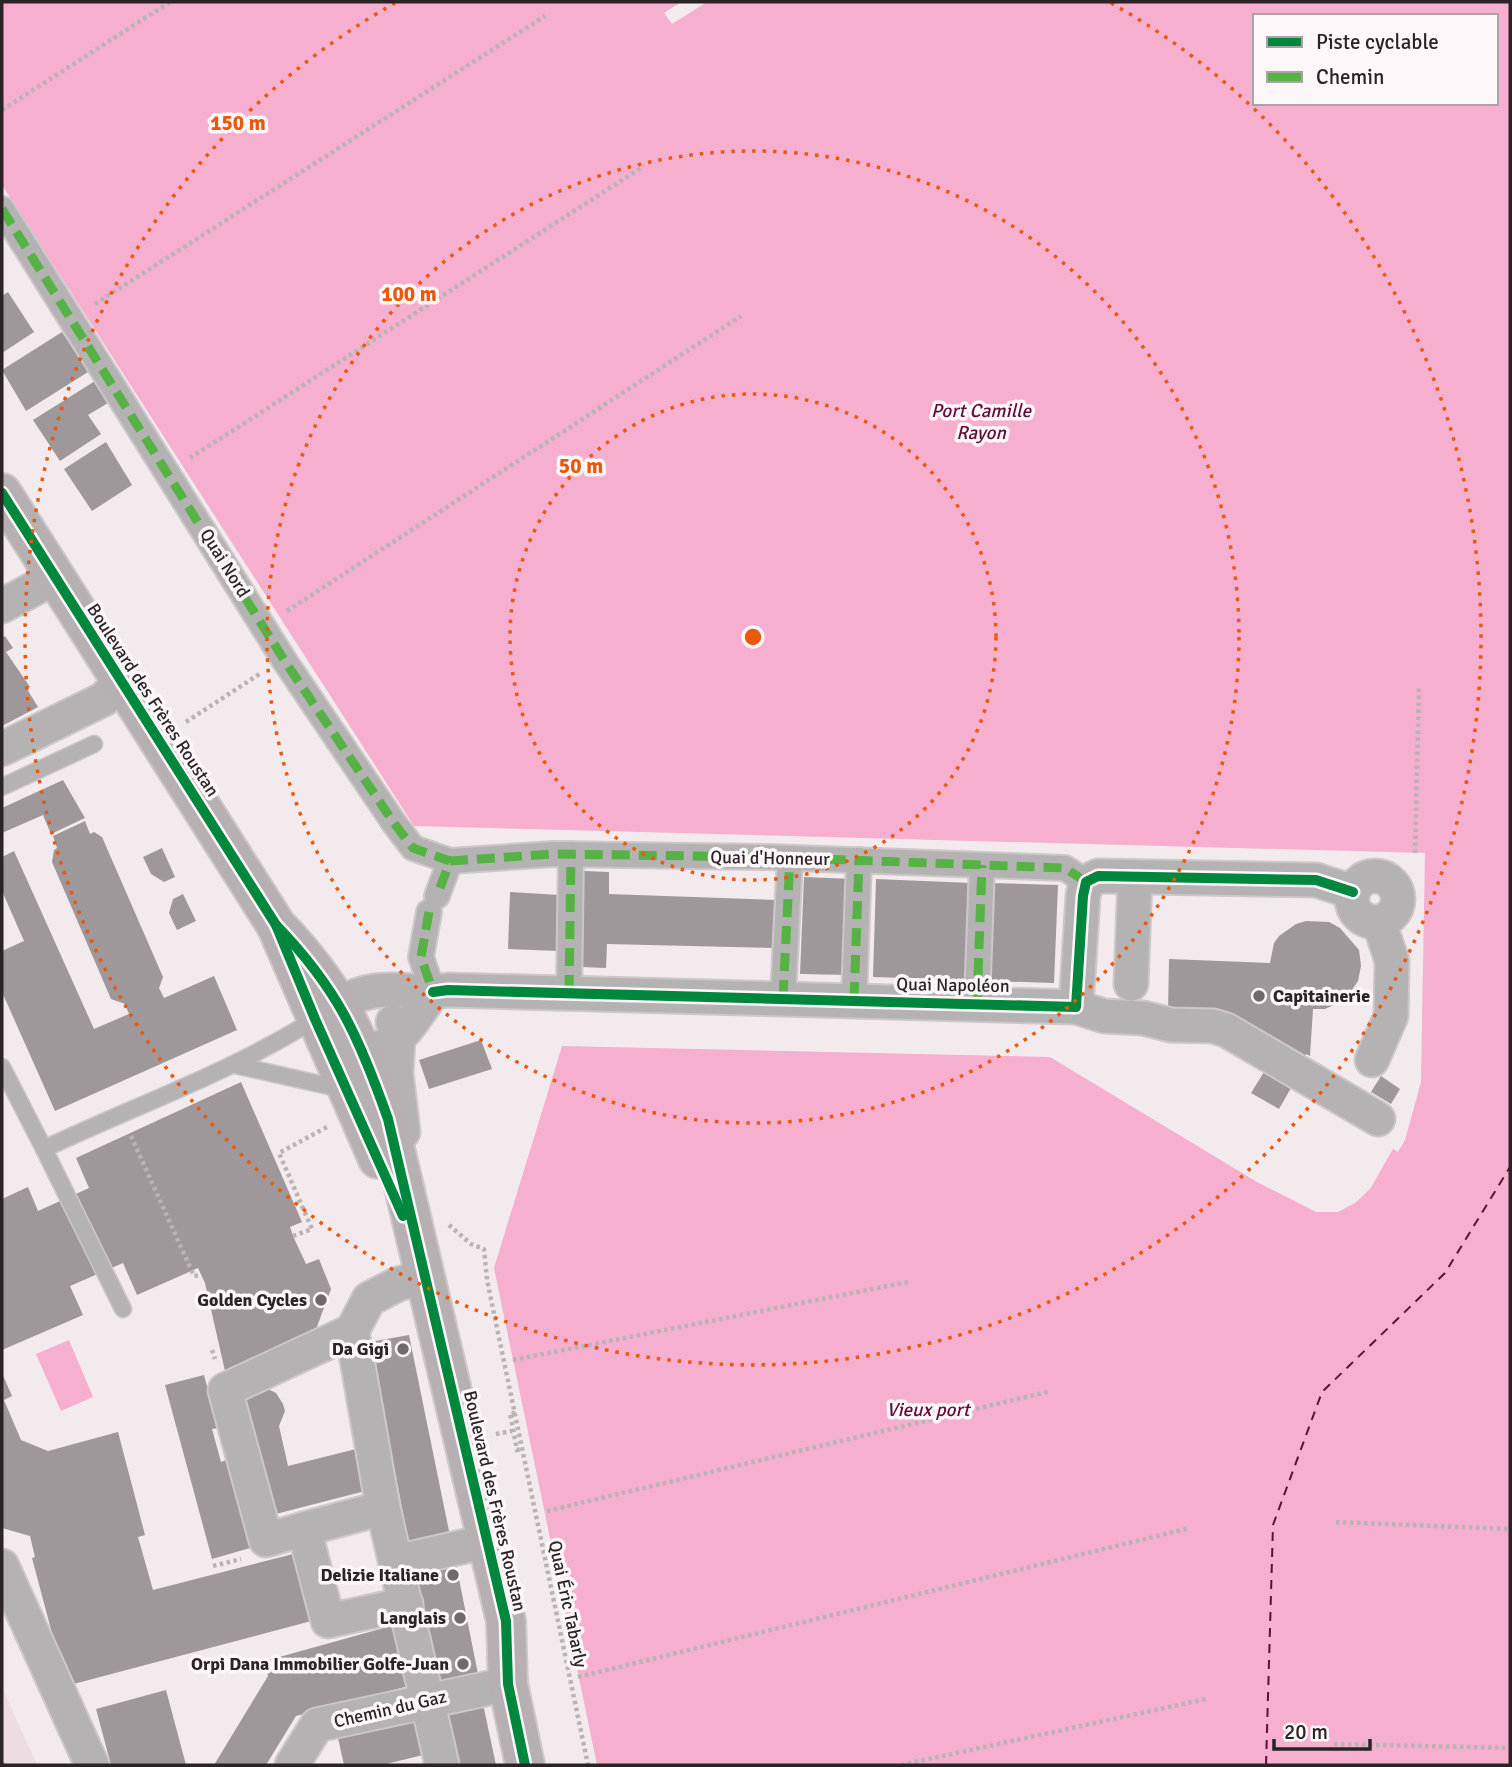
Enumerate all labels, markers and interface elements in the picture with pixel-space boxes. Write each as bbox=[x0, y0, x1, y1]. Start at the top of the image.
legend bbox=[1253, 14, 1498, 105]
text: Piste cyclable bbox=[1316, 29, 1439, 55]
text: Chemin bbox=[1316, 64, 1385, 90]
text: 150 m bbox=[210, 110, 266, 136]
text: 100 m bbox=[381, 281, 437, 307]
water label: Port Camille Rayon bbox=[931, 399, 1032, 445]
text: 50 m bbox=[559, 453, 603, 479]
street label: Quai Nord bbox=[195, 524, 255, 602]
street label: Boulevard des Frères Roustan bbox=[82, 599, 224, 801]
centre of rings bbox=[741, 625, 765, 649]
street label: Quai d'Honneur bbox=[710, 846, 830, 870]
street label: Quai Napoléon bbox=[896, 973, 1010, 997]
place label: Capitainerie bbox=[1273, 985, 1370, 1007]
marker: Capitainerie bbox=[1251, 988, 1267, 1004]
place label: Golden Cycles bbox=[197, 1289, 307, 1311]
marker: Golden Cycles bbox=[313, 1292, 329, 1308]
place label: Da Gigi bbox=[332, 1338, 389, 1360]
marker: Da Gigi bbox=[395, 1341, 411, 1357]
street label: Boulevard des Frères Roustan bbox=[459, 1388, 531, 1614]
water label: Vieux port bbox=[887, 1398, 972, 1422]
street label: Quai Éric Tabarly bbox=[544, 1538, 592, 1670]
place label: Delizie Italiane bbox=[320, 1564, 439, 1586]
marker: Delizie Italiane bbox=[445, 1567, 461, 1583]
place label: Langlais bbox=[380, 1607, 446, 1629]
marker: Langlais bbox=[452, 1610, 468, 1626]
place label: Orpi Dana Immobilier Golfe-Juan bbox=[191, 1653, 449, 1675]
marker: Orpi Dana Immobilier Golfe-Juan bbox=[455, 1656, 471, 1672]
street label: Chemin du Gaz bbox=[332, 1685, 448, 1733]
scale bar bbox=[1274, 1708, 1370, 1752]
text: 20 m bbox=[1284, 1719, 1328, 1745]

